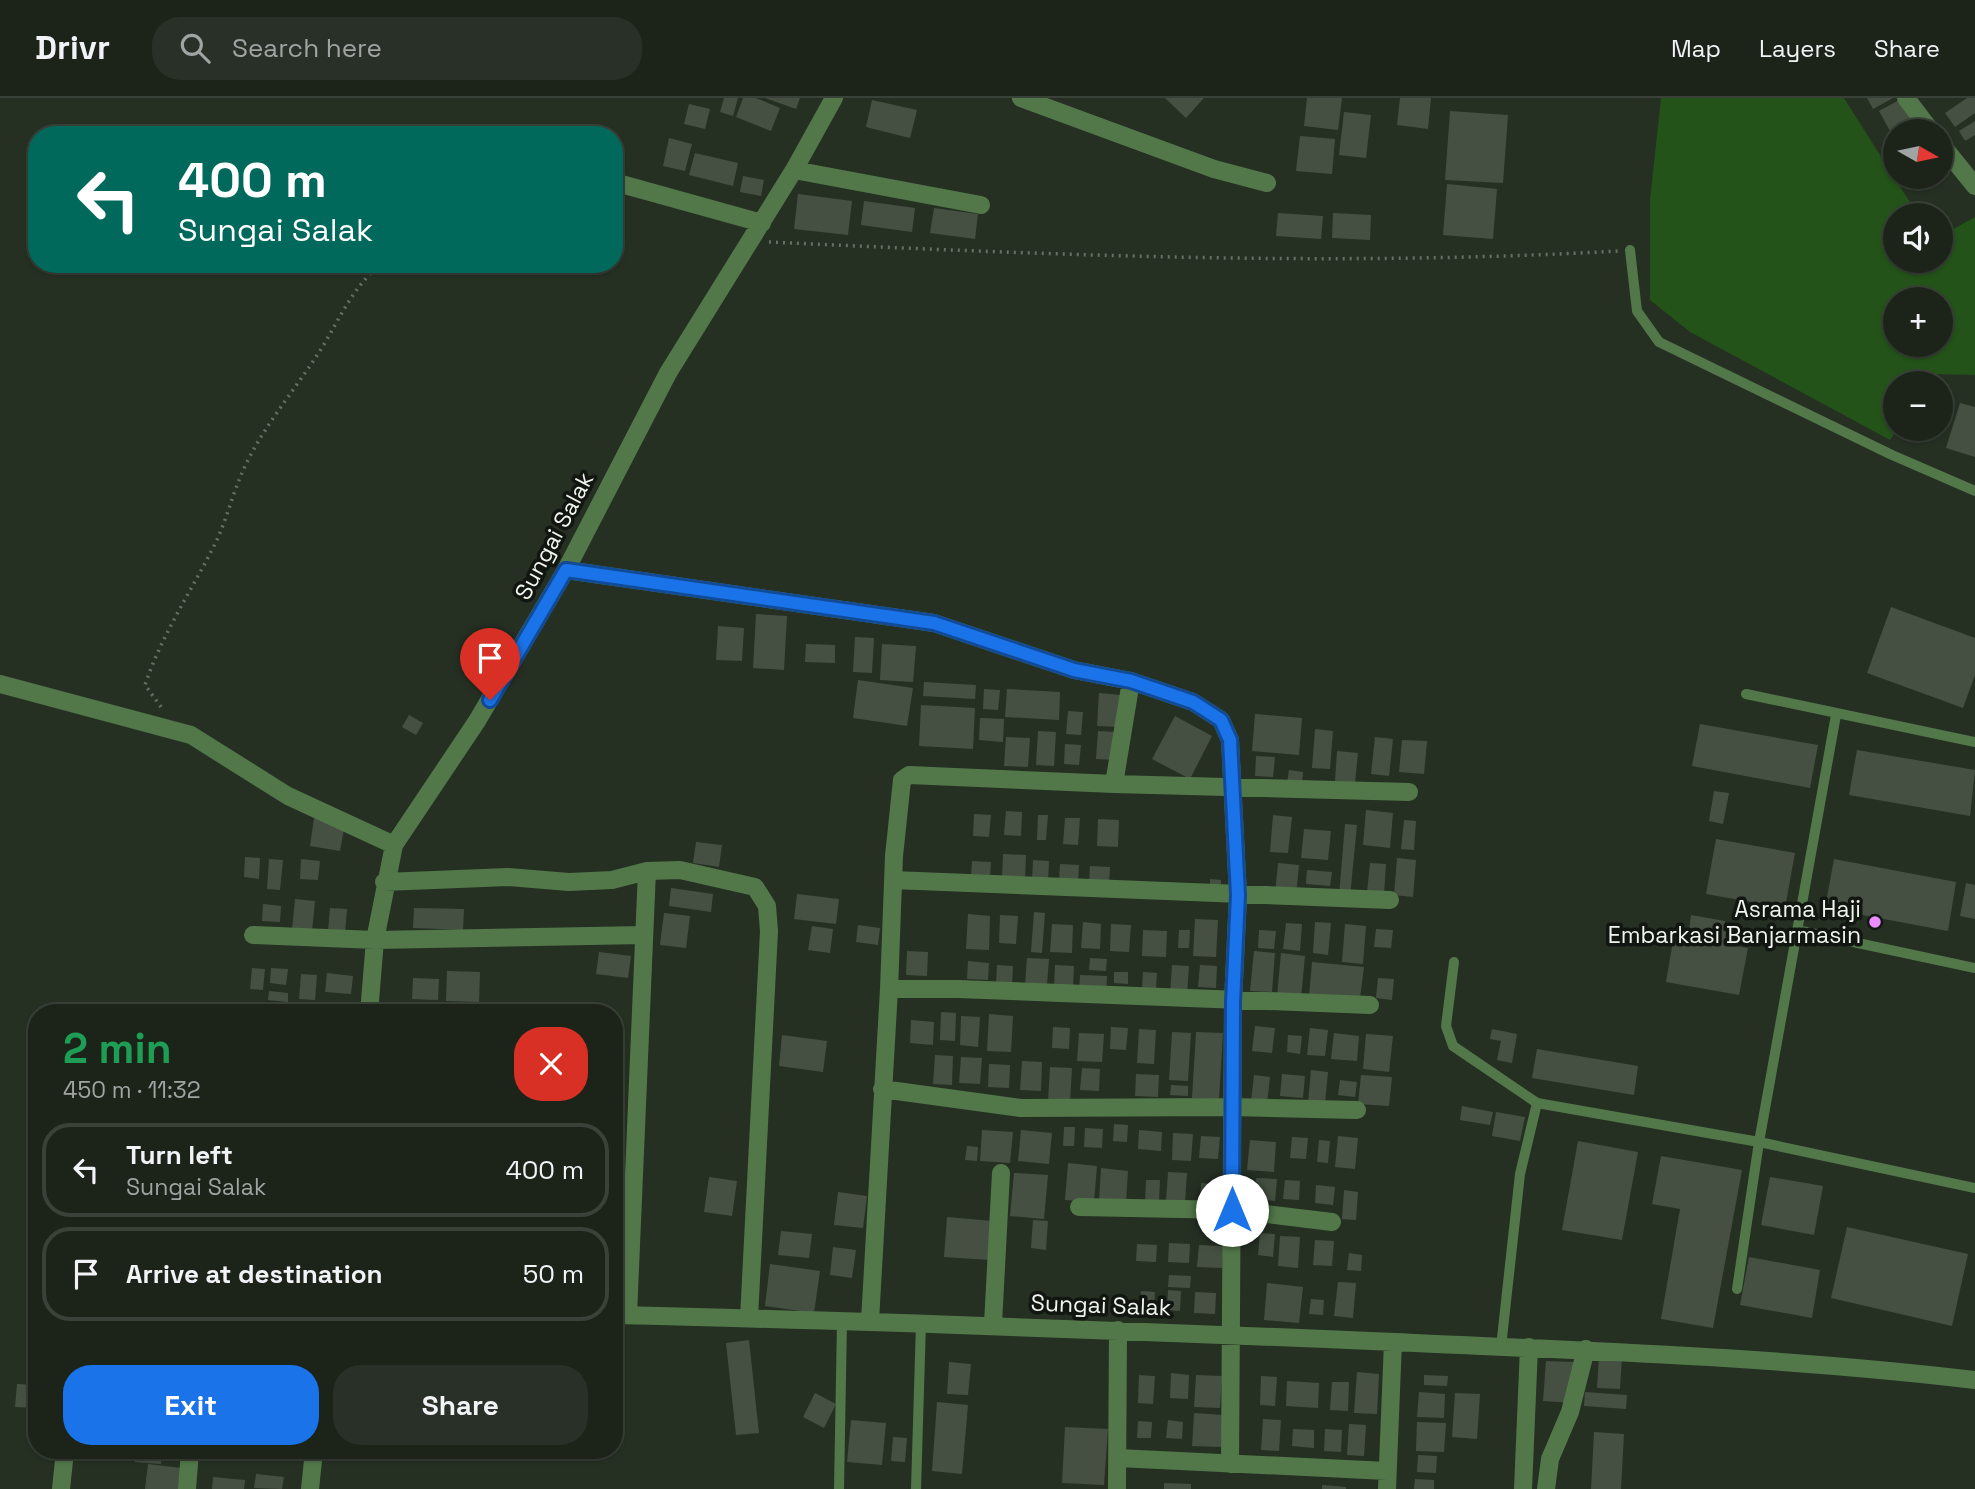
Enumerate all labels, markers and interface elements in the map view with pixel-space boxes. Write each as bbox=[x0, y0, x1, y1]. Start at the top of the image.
search box bbox=[152, 17, 642, 80]
text: Drivr bbox=[35, 27, 110, 69]
icon: search bbox=[176, 29, 214, 67]
text: Search here bbox=[232, 31, 382, 65]
text: Map bbox=[1671, 33, 1721, 64]
text: Layers bbox=[1759, 33, 1836, 64]
text: Share bbox=[1874, 33, 1940, 64]
north arrow bbox=[1883, 119, 1953, 189]
map controls bbox=[1883, 119, 1953, 441]
text: 400 m bbox=[178, 149, 327, 211]
icon: left bbox=[63, 154, 154, 245]
button: sound bbox=[1883, 203, 1953, 273]
text: Sungai Salak bbox=[178, 210, 373, 250]
button: + bbox=[1883, 287, 1953, 357]
button: − bbox=[1883, 371, 1953, 441]
street label: Sungai Salak bbox=[508, 467, 600, 605]
pin bbox=[460, 628, 520, 700]
icon: arrive bbox=[471, 639, 509, 677]
place label: Asrama Haji Embarkasi Banjarmasin bbox=[1608, 894, 1861, 950]
marker: Asrama Haji Embarkasi Banjarmasin bbox=[1867, 914, 1883, 930]
text: 2 min bbox=[63, 1022, 172, 1075]
button: close bbox=[514, 1027, 588, 1101]
text: 450 m · 11:32 bbox=[63, 1075, 201, 1105]
text: Turn left bbox=[126, 1138, 233, 1172]
icon: left bbox=[67, 1151, 105, 1189]
text: 400 m bbox=[505, 1153, 584, 1187]
text: Sungai Salak bbox=[126, 1172, 266, 1202]
position arrow bbox=[1195, 1173, 1269, 1247]
icon: arrive bbox=[67, 1255, 105, 1293]
text: Arrive at destination bbox=[126, 1257, 383, 1291]
text: 50 m bbox=[523, 1257, 584, 1291]
street label: Sungai Salak bbox=[1030, 1288, 1172, 1322]
button: Exit bbox=[63, 1365, 319, 1445]
button: Share bbox=[333, 1365, 588, 1445]

